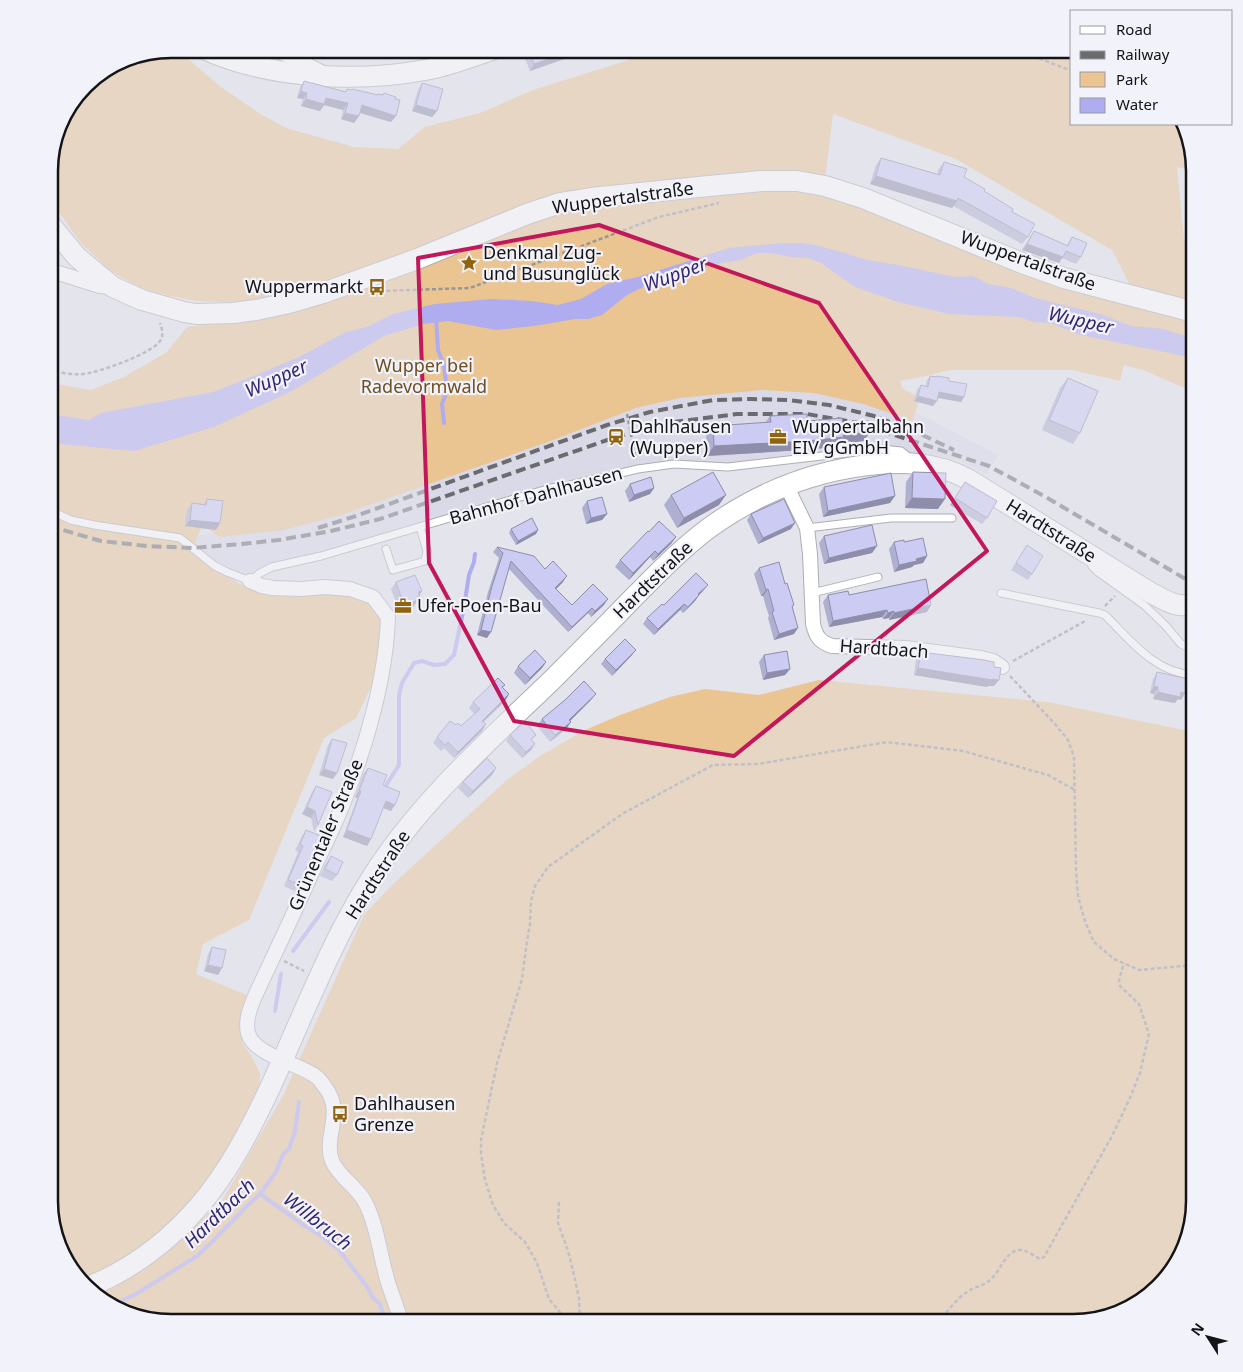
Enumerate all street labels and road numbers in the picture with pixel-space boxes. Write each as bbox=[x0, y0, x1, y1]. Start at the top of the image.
street label: Wuppertalstraße bbox=[551, 175, 695, 219]
street label: Wuppertalstraße bbox=[957, 224, 1099, 296]
street label: Bahnhof Dahlhausen bbox=[447, 460, 625, 530]
street label: Hardtstraße bbox=[1002, 493, 1101, 567]
street label: Hardtstraße bbox=[607, 535, 697, 623]
street label: Hardtbach bbox=[839, 633, 929, 663]
street label: Grünentaler Straße bbox=[282, 755, 368, 914]
street label: Hardtstraße bbox=[339, 825, 415, 924]

